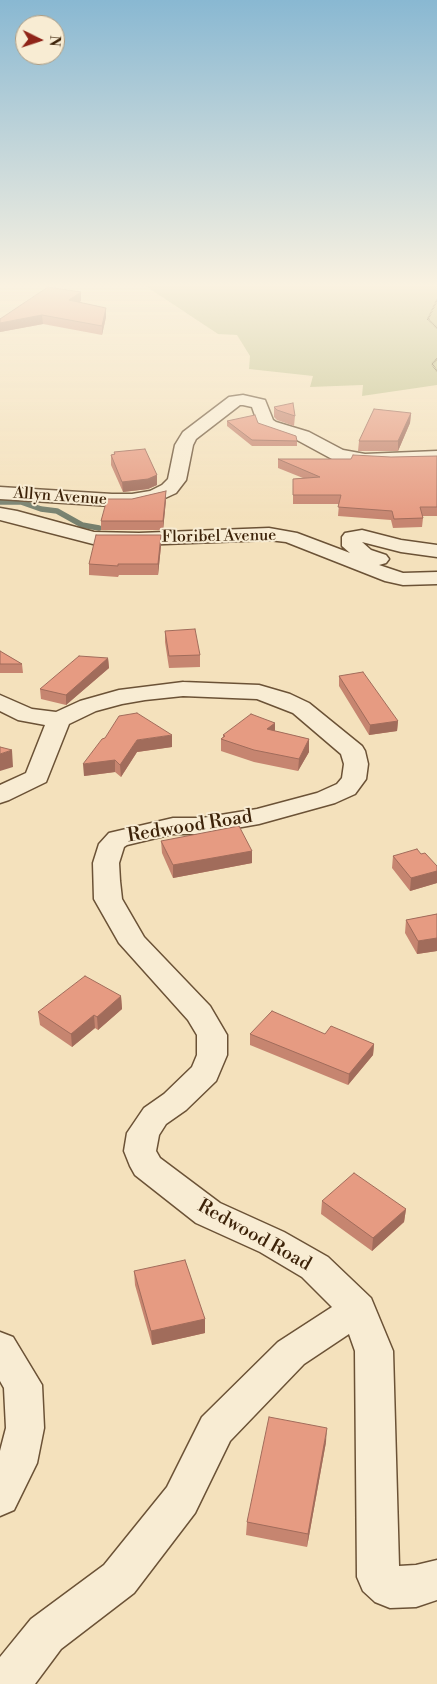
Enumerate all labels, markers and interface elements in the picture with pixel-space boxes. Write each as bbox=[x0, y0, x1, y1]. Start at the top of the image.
north arrow bbox=[15, 15, 65, 65]
text: N bbox=[45, 35, 63, 47]
street label: Allyn Avenue bbox=[13, 484, 107, 510]
street label: Floribel Avenue bbox=[161, 526, 277, 548]
street label: Redwood Road bbox=[126, 806, 254, 848]
street label: Redwood Road bbox=[193, 1195, 315, 1277]

